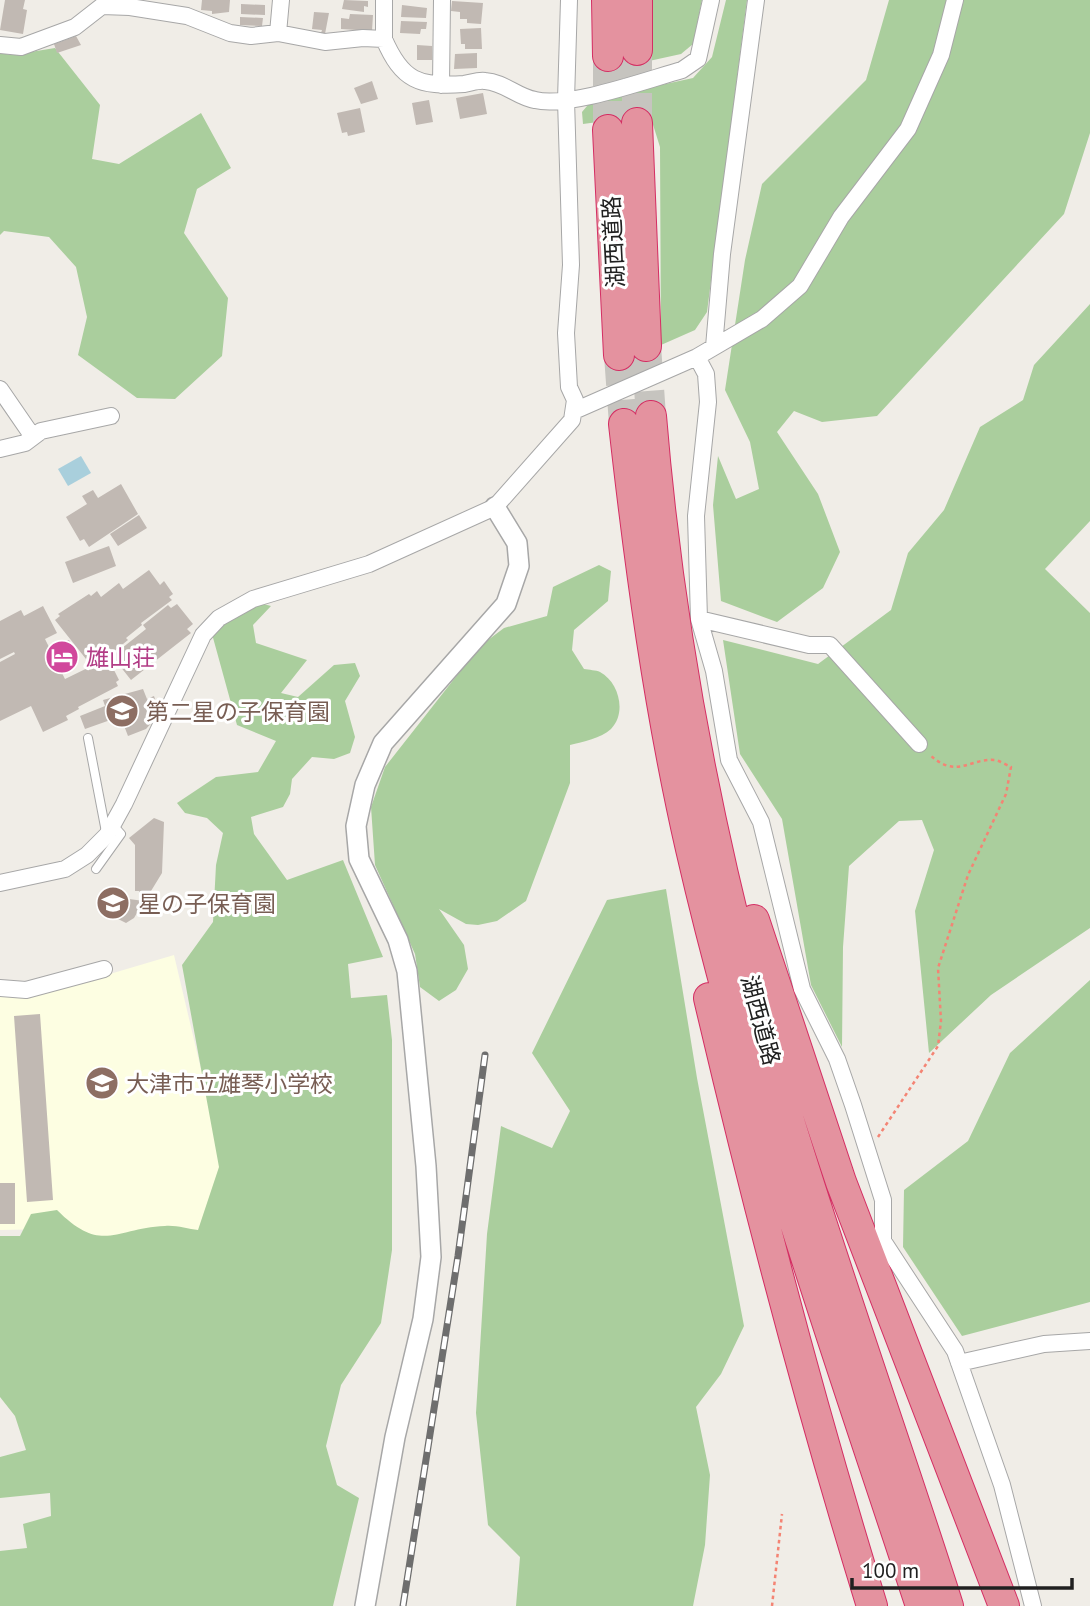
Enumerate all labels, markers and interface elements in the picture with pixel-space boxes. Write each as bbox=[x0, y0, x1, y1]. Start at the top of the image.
street label: 湖西道路 bbox=[596, 195, 630, 289]
hotel icon: 雄山荘 bbox=[43, 638, 81, 676]
place label: 雄山荘 bbox=[86, 643, 155, 672]
school or university icon: 第二星の子保育園 bbox=[103, 692, 141, 730]
place label: 第二星の子保育園 bbox=[146, 697, 330, 726]
school or university icon: 星の子保育園 bbox=[94, 884, 132, 922]
place label: 星の子保育園 bbox=[138, 889, 276, 918]
street label: 湖西道路 bbox=[735, 972, 787, 1068]
school or university icon: 大津市立雄琴小学校 bbox=[83, 1064, 121, 1102]
place label: 大津市立雄琴小学校 bbox=[126, 1069, 333, 1098]
scale bar bbox=[852, 1546, 1072, 1590]
text: 100 m bbox=[862, 1557, 919, 1584]

